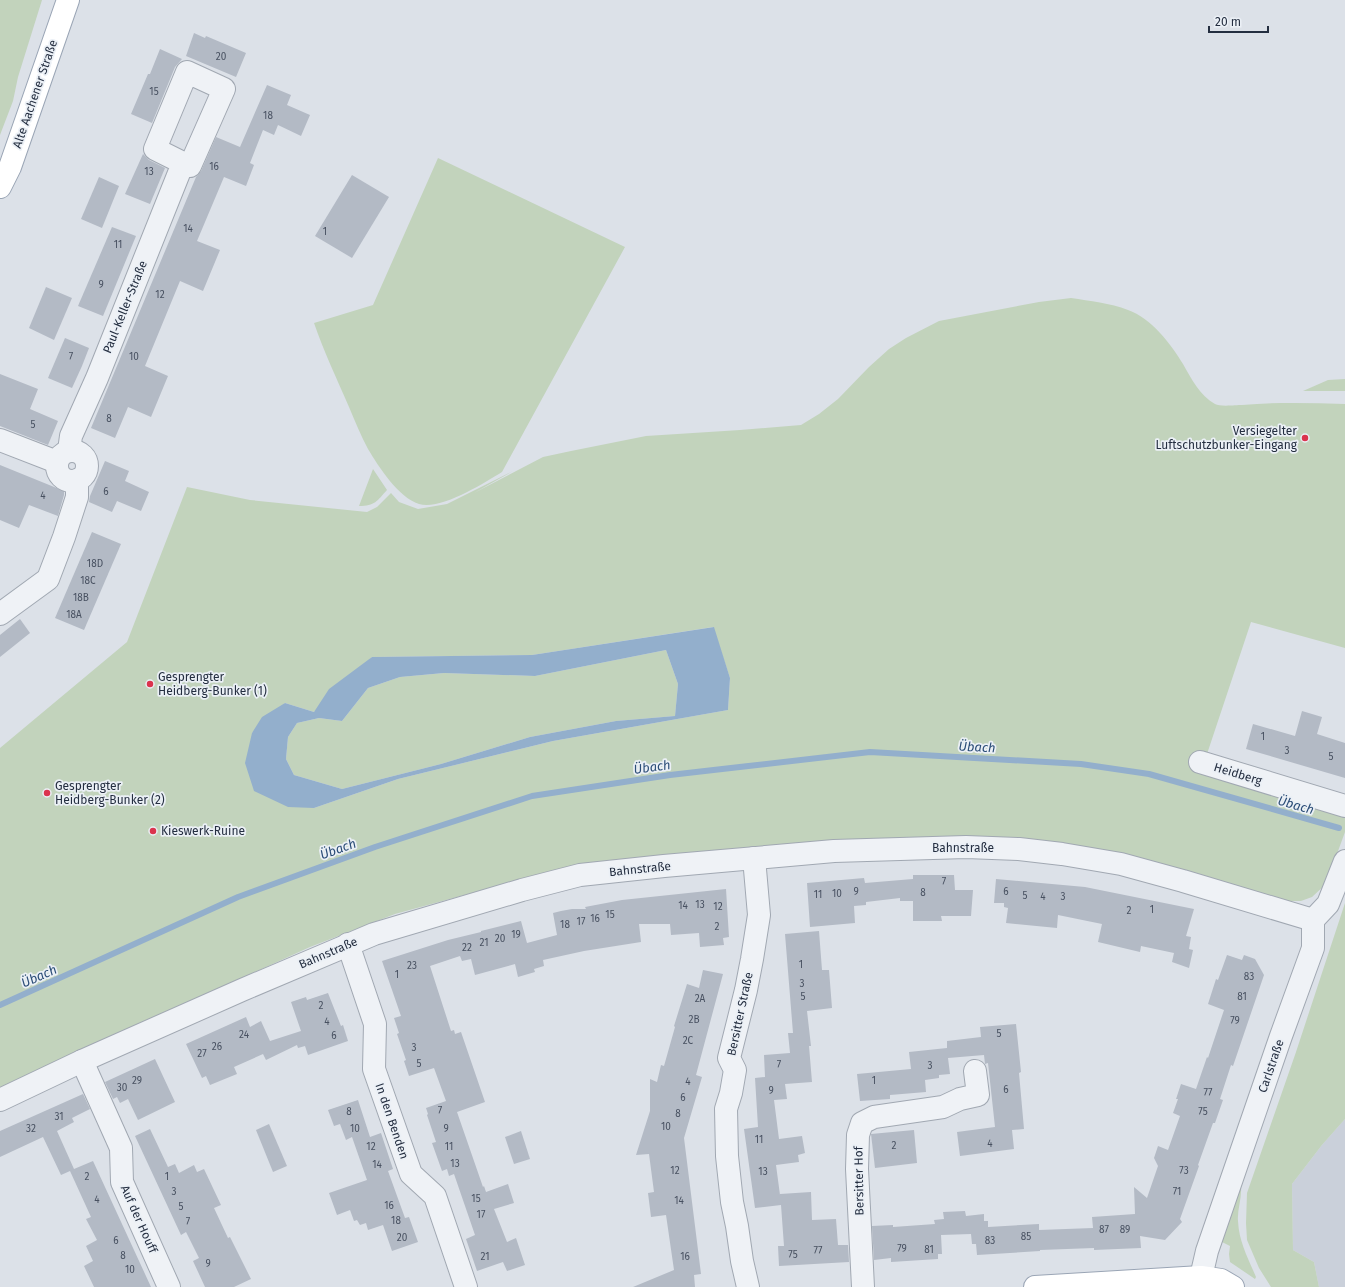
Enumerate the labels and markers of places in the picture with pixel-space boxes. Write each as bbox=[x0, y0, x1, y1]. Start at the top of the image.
place label: Versiegelter Luftschutzbunker-Eingang bbox=[1155, 424, 1298, 452]
marker: Versiegelter Luftschutzbunker-Eingang bbox=[1300, 433, 1310, 443]
place label: Gesprengter Heidberg-Bunker (1) bbox=[158, 670, 267, 698]
marker: Gesprengter Heidberg-Bunker (1) bbox=[145, 679, 155, 689]
place label: Gesprengter Heidberg-Bunker (2) bbox=[55, 779, 165, 807]
marker: Gesprengter Heidberg-Bunker (2) bbox=[42, 788, 52, 798]
place label: Kieswerk-Ruine bbox=[161, 824, 245, 838]
marker: Kieswerk-Ruine bbox=[148, 826, 158, 836]

